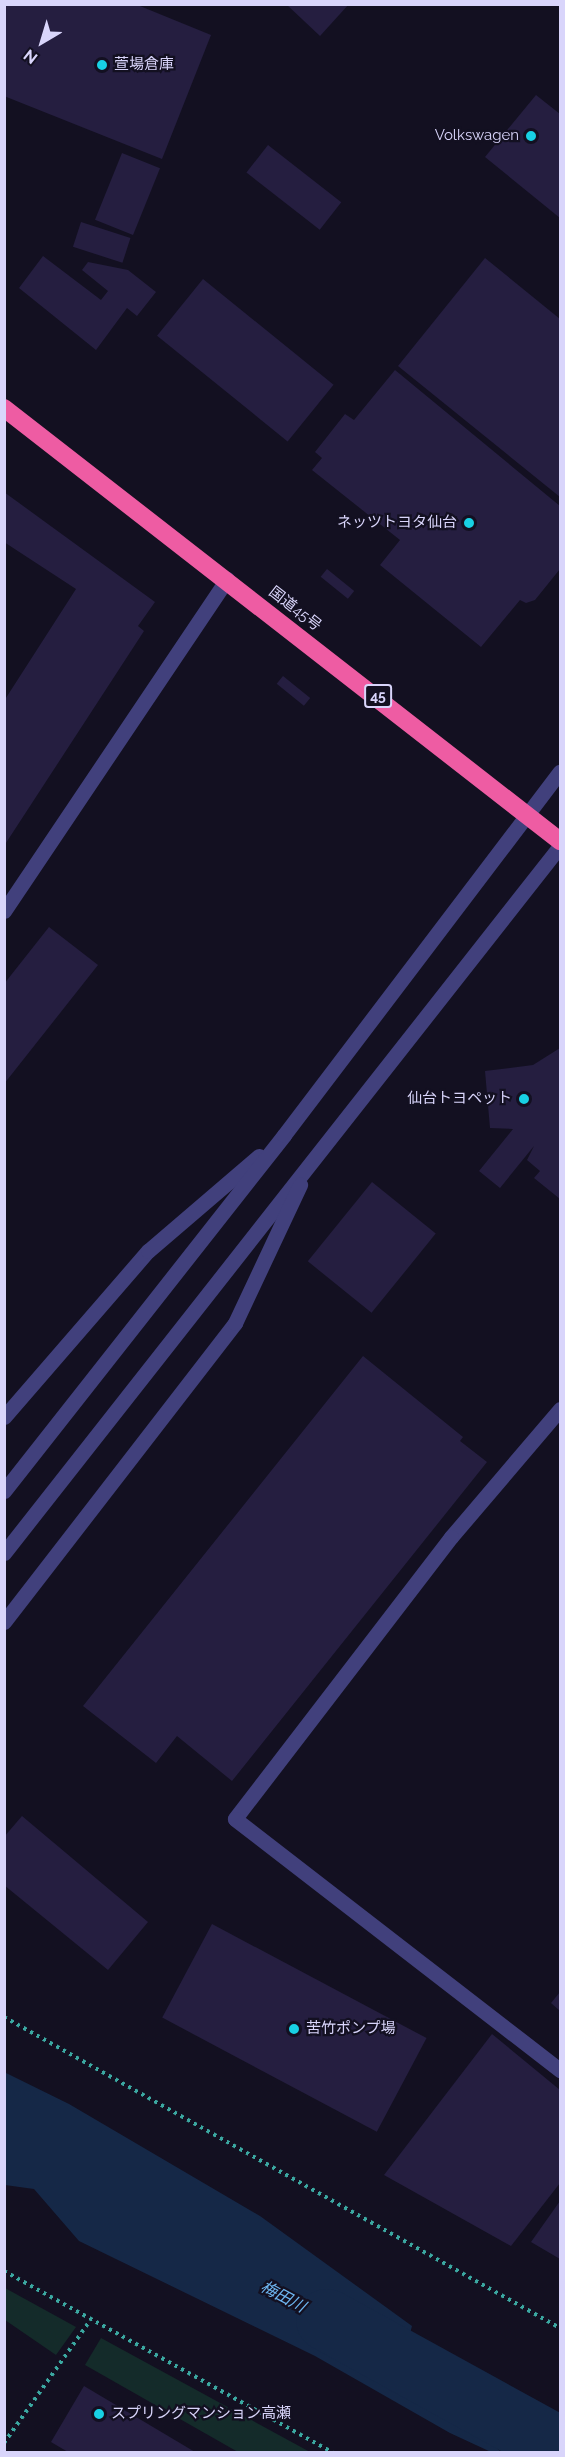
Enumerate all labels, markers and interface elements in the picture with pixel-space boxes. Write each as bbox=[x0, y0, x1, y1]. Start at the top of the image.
north arrow bbox=[12, 12, 72, 72]
text: N bbox=[20, 45, 41, 68]
place label: 萱場倉庫 bbox=[114, 56, 174, 74]
marker: 萱場倉庫 bbox=[95, 58, 109, 72]
place label: Volkswagen bbox=[435, 127, 519, 145]
marker: Volkswagen bbox=[524, 129, 538, 143]
place label: ネッツトヨタ仙台 bbox=[337, 514, 457, 532]
marker: ネッツトヨタ仙台 bbox=[462, 516, 476, 530]
street label: 国道45号 bbox=[265, 583, 325, 635]
road number: 45 bbox=[363, 685, 393, 707]
place label: 仙台トヨペット bbox=[407, 1090, 512, 1108]
marker: 仙台トヨペット bbox=[517, 1092, 531, 1106]
place label: 苦竹ポンプ場 bbox=[306, 2020, 396, 2038]
marker: 苦竹ポンプ場 bbox=[287, 2022, 301, 2036]
water label: 梅田川 bbox=[257, 2277, 309, 2317]
place label: スプリングマンション高瀬 bbox=[111, 2405, 291, 2423]
marker: スプリングマンション高瀬 bbox=[92, 2407, 106, 2421]

